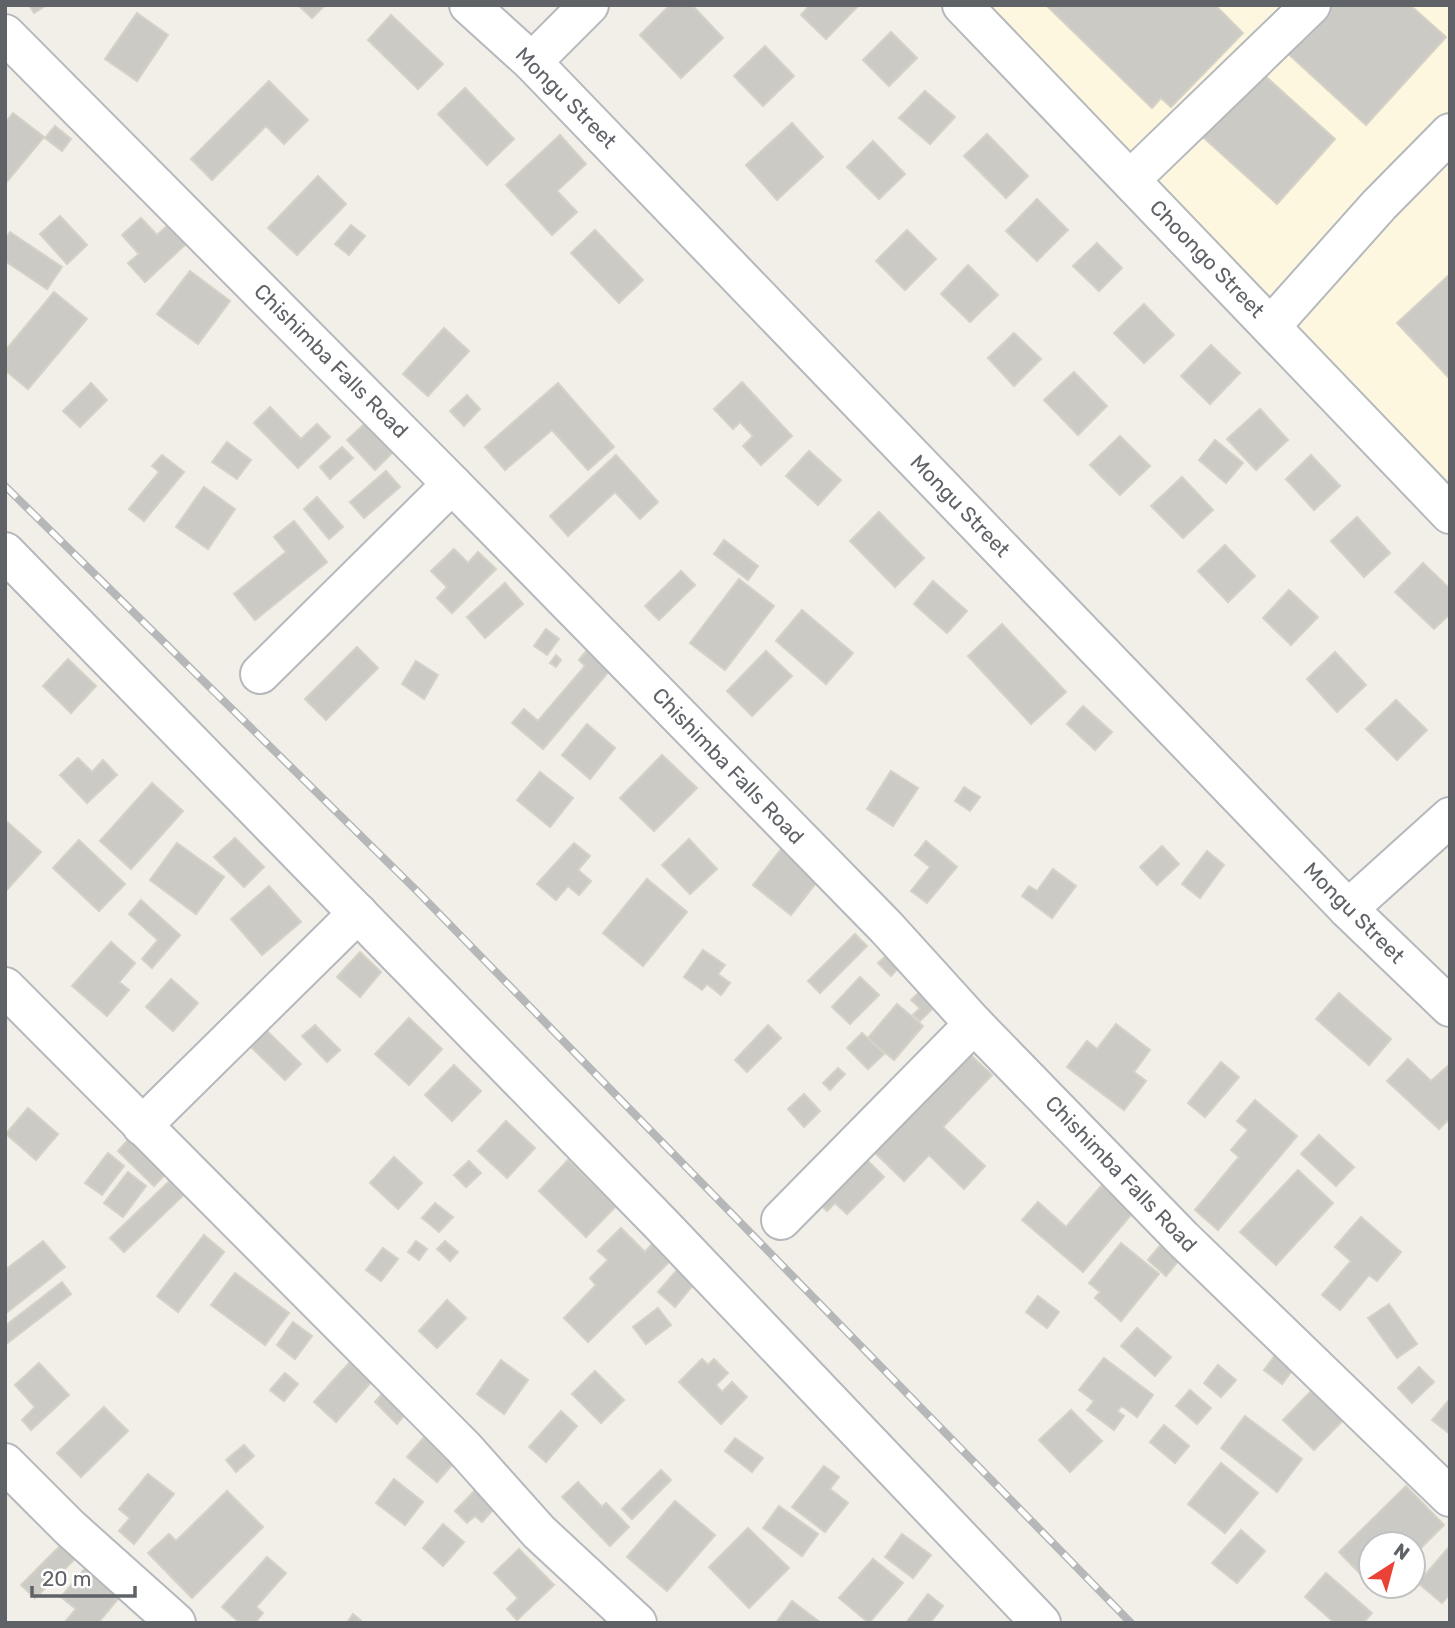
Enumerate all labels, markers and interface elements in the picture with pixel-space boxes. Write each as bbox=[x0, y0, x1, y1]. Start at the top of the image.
street label: Mongu Street bbox=[511, 42, 622, 153]
street label: Choongo Street bbox=[1145, 195, 1270, 323]
street label: Chishimba Falls Road bbox=[249, 278, 414, 443]
street label: Mongu Street bbox=[905, 449, 1015, 562]
street label: Chishimba Falls Road bbox=[647, 682, 809, 849]
street label: Mongu Street bbox=[1299, 857, 1410, 968]
street label: Chishimba Falls Road bbox=[1040, 1090, 1202, 1257]
north arrow bbox=[1357, 1530, 1427, 1600]
text: N bbox=[1389, 1538, 1414, 1565]
scale bar bbox=[32, 1554, 135, 1598]
text: 20 m bbox=[42, 1566, 91, 1591]

